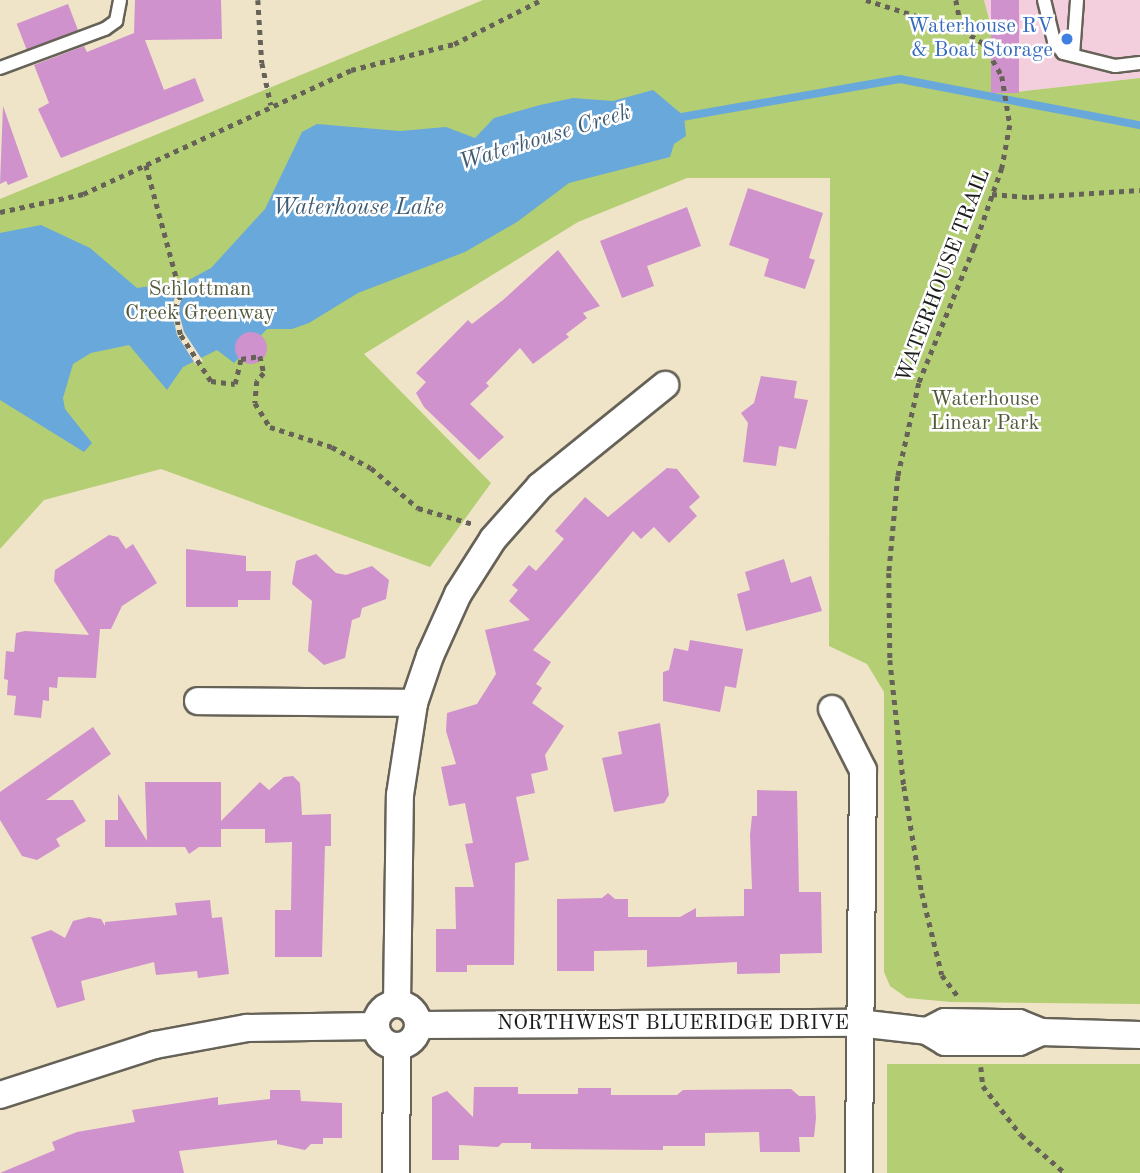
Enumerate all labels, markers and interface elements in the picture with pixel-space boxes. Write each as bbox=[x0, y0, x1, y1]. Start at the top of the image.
place label: Waterhouse RV & Boat Storage bbox=[907, 14, 1053, 64]
marker: Waterhouse RV & Boat Storage bbox=[1059, 31, 1075, 47]
water label: Waterhouse Creek bbox=[456, 99, 634, 177]
street label: WATERHOUSE TRAIL bbox=[892, 166, 996, 386]
water label: Waterhouse Lake bbox=[272, 194, 444, 222]
park label: Schlottman Creek Greenway bbox=[125, 277, 275, 327]
park label: Waterhouse Linear Park bbox=[931, 387, 1039, 437]
street label: NORTHWEST BLUERIDGE DRIVE bbox=[497, 1011, 849, 1037]

